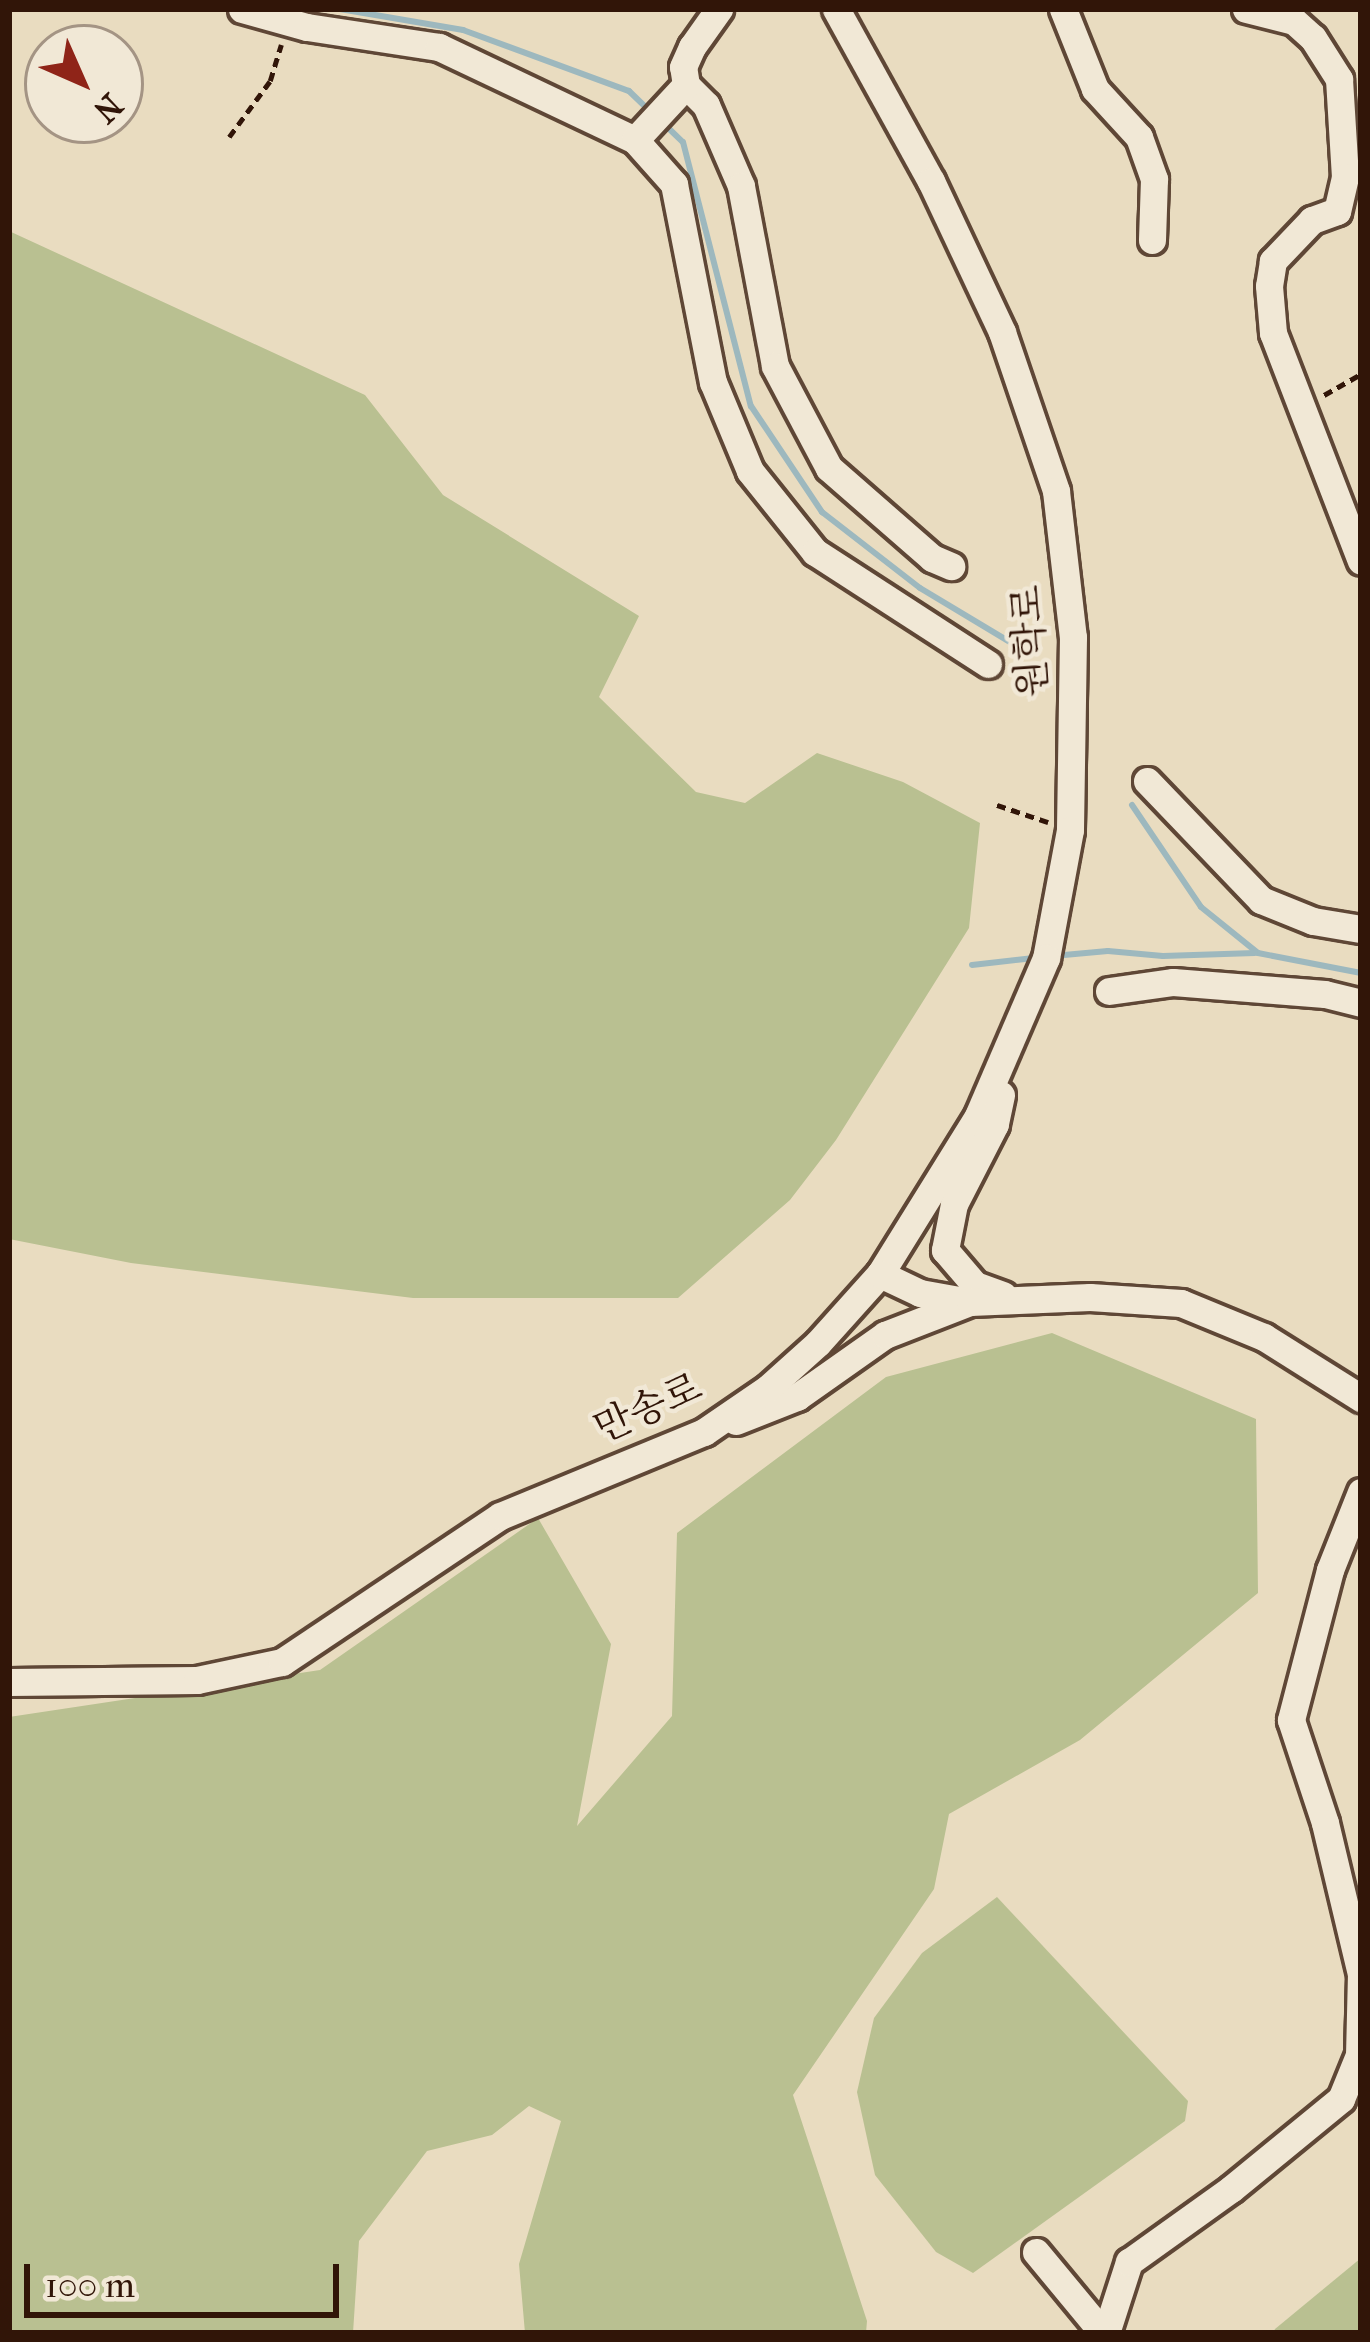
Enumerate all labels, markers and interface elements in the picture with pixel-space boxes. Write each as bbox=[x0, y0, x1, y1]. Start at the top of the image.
north arrow bbox=[24, 24, 144, 144]
text: N bbox=[85, 85, 130, 130]
street label: 원학로 bbox=[1003, 583, 1057, 699]
street label: 만송로 bbox=[587, 1364, 709, 1452]
scale bar bbox=[30, 2240, 345, 2314]
text: 100 m bbox=[45, 2264, 135, 2306]

